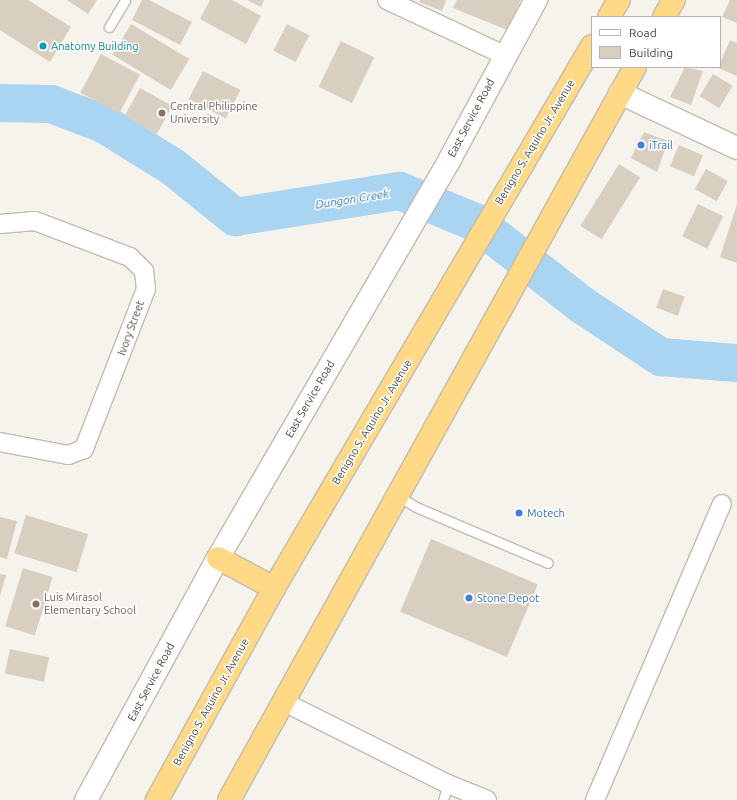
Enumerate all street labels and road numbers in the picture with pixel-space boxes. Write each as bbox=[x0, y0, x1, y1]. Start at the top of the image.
street label: East Service Road bbox=[445, 77, 497, 159]
street label: Benigno S. Aquino Jr. Avenue bbox=[492, 77, 578, 207]
street label: Ivory Street bbox=[115, 299, 147, 357]
street label: Benigno S. Aquino Jr. Avenue bbox=[329, 357, 415, 487]
street label: East Service Road bbox=[283, 358, 337, 440]
street label: Benigno S. Aquino Jr. Avenue bbox=[170, 636, 252, 768]
street label: East Service Road bbox=[125, 641, 177, 723]

